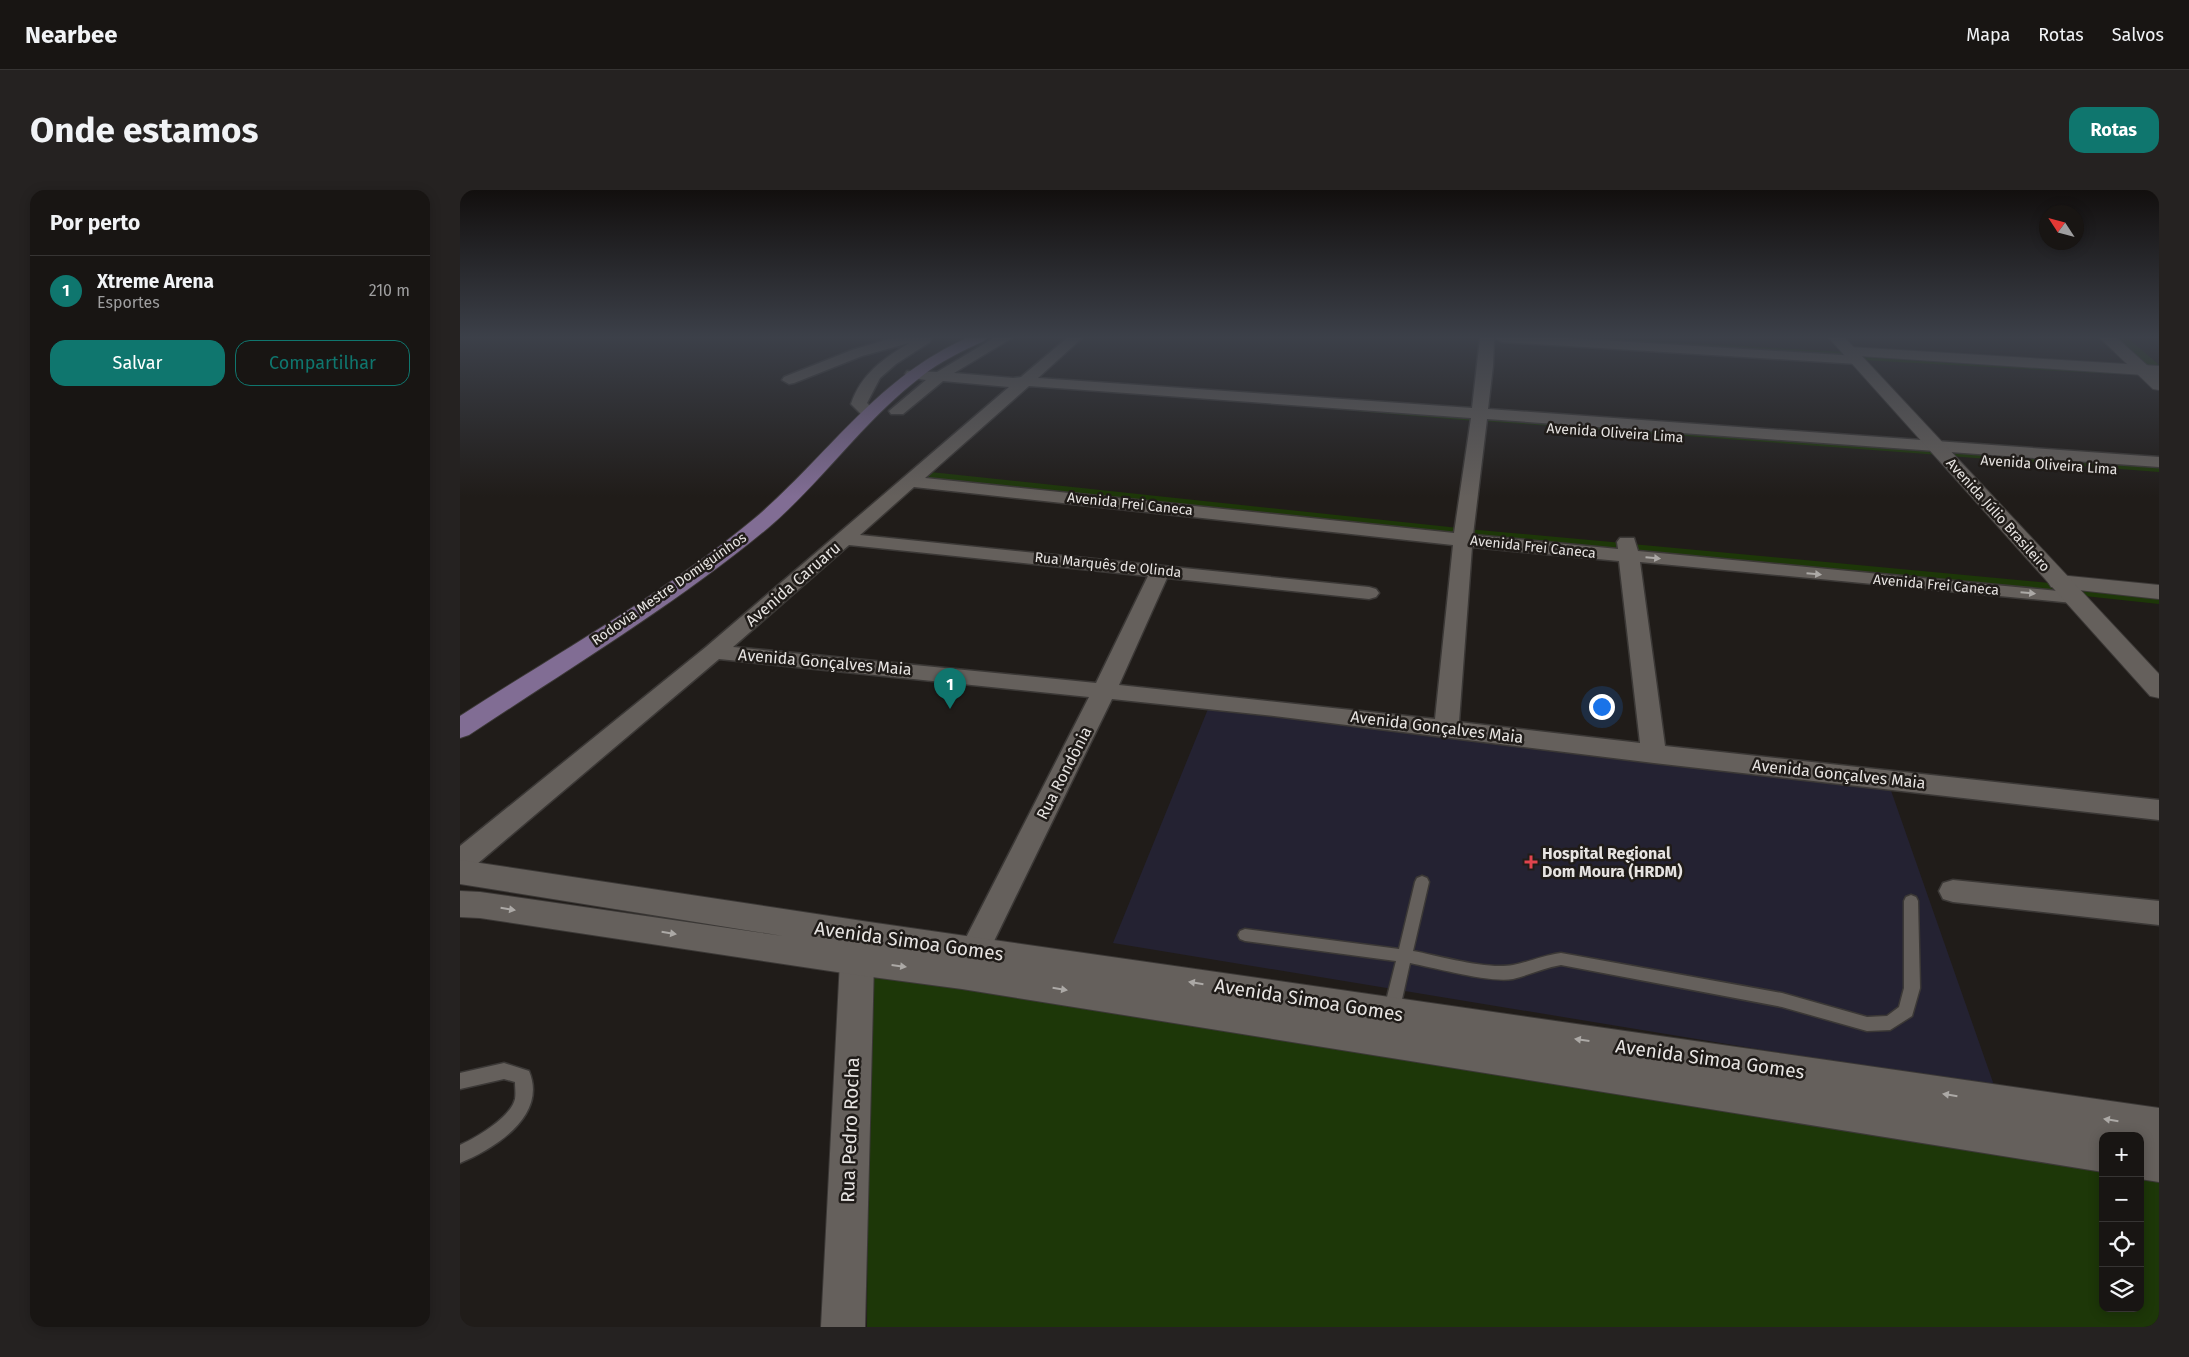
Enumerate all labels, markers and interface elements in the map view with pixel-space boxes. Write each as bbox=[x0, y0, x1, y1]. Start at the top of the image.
text: Nearbee bbox=[25, 21, 118, 49]
text: Mapa bbox=[1966, 24, 2010, 46]
text: Rotas bbox=[2038, 24, 2084, 46]
text: Salvos bbox=[2112, 24, 2164, 46]
button: Rotas bbox=[2069, 107, 2159, 153]
text: Onde estamos bbox=[30, 109, 258, 151]
north arrow bbox=[2039, 205, 2084, 250]
text: Por perto bbox=[50, 210, 140, 236]
text: Xtreme Arena bbox=[97, 270, 214, 293]
text: 1 bbox=[62, 281, 70, 300]
text: 210 m bbox=[369, 281, 410, 300]
text: Esportes bbox=[97, 293, 160, 312]
button: Salvar bbox=[50, 340, 225, 386]
button: Compartilhar bbox=[235, 340, 410, 386]
street label: Avenida Oliveira Lima bbox=[1546, 420, 1684, 446]
street label: Avenida Oliveira Lima bbox=[1980, 452, 2118, 478]
street label: Avenida Júlio Brasileiro bbox=[1943, 455, 2053, 575]
street label: Avenida Frei Caneca bbox=[1066, 489, 1194, 519]
street label: Rodovia Mestre Domiguinhos bbox=[588, 529, 750, 649]
street label: Avenida Frei Caneca bbox=[1469, 532, 1597, 562]
street label: Avenida Caruaru bbox=[742, 538, 844, 630]
street label: Rua Marquês de Olinda bbox=[1034, 549, 1182, 581]
one-way arrow bbox=[1645, 554, 1661, 562]
one-way arrow bbox=[1807, 570, 1823, 578]
street label: Avenida Frei Caneca bbox=[1872, 571, 2000, 599]
one-way arrow bbox=[2021, 589, 2037, 597]
street label: Avenida Gonçalves Maia bbox=[737, 645, 913, 680]
pin: 1 bbox=[934, 668, 966, 709]
your location bbox=[1589, 694, 1615, 720]
street label: Avenida Gonçalves Maia bbox=[1349, 707, 1525, 748]
street label: Rua Rondônia bbox=[1032, 723, 1096, 823]
street label: Avenida Gonçalves Maia bbox=[1751, 755, 1927, 794]
place label: Hospital Regional Dom Moura (HRDM) bbox=[1542, 844, 1682, 881]
marker: Hospital Regional Dom Moura (HRDM) bbox=[1524, 855, 1538, 869]
one-way arrow bbox=[501, 905, 517, 913]
street label: Avenida Simoa Gomes bbox=[813, 916, 1005, 966]
one-way arrow bbox=[661, 929, 677, 937]
one-way arrow bbox=[892, 962, 908, 970]
street label: Avenida Simoa Gomes bbox=[1213, 974, 1405, 1026]
one-way arrow bbox=[1188, 979, 1204, 987]
one-way arrow bbox=[1052, 986, 1068, 994]
street label: Avenida Simoa Gomes bbox=[1614, 1034, 1806, 1084]
one-way arrow bbox=[1573, 1036, 1589, 1044]
street label: Rua Pedro Rocha bbox=[836, 1057, 864, 1203]
one-way arrow bbox=[1942, 1091, 1958, 1099]
one-way arrow bbox=[2102, 1116, 2118, 1124]
map controls bbox=[2099, 1132, 2144, 1312]
button: + bbox=[2099, 1132, 2144, 1177]
button: − bbox=[2099, 1177, 2144, 1222]
button: locate bbox=[2099, 1222, 2144, 1267]
button: layers bbox=[2099, 1267, 2144, 1312]

